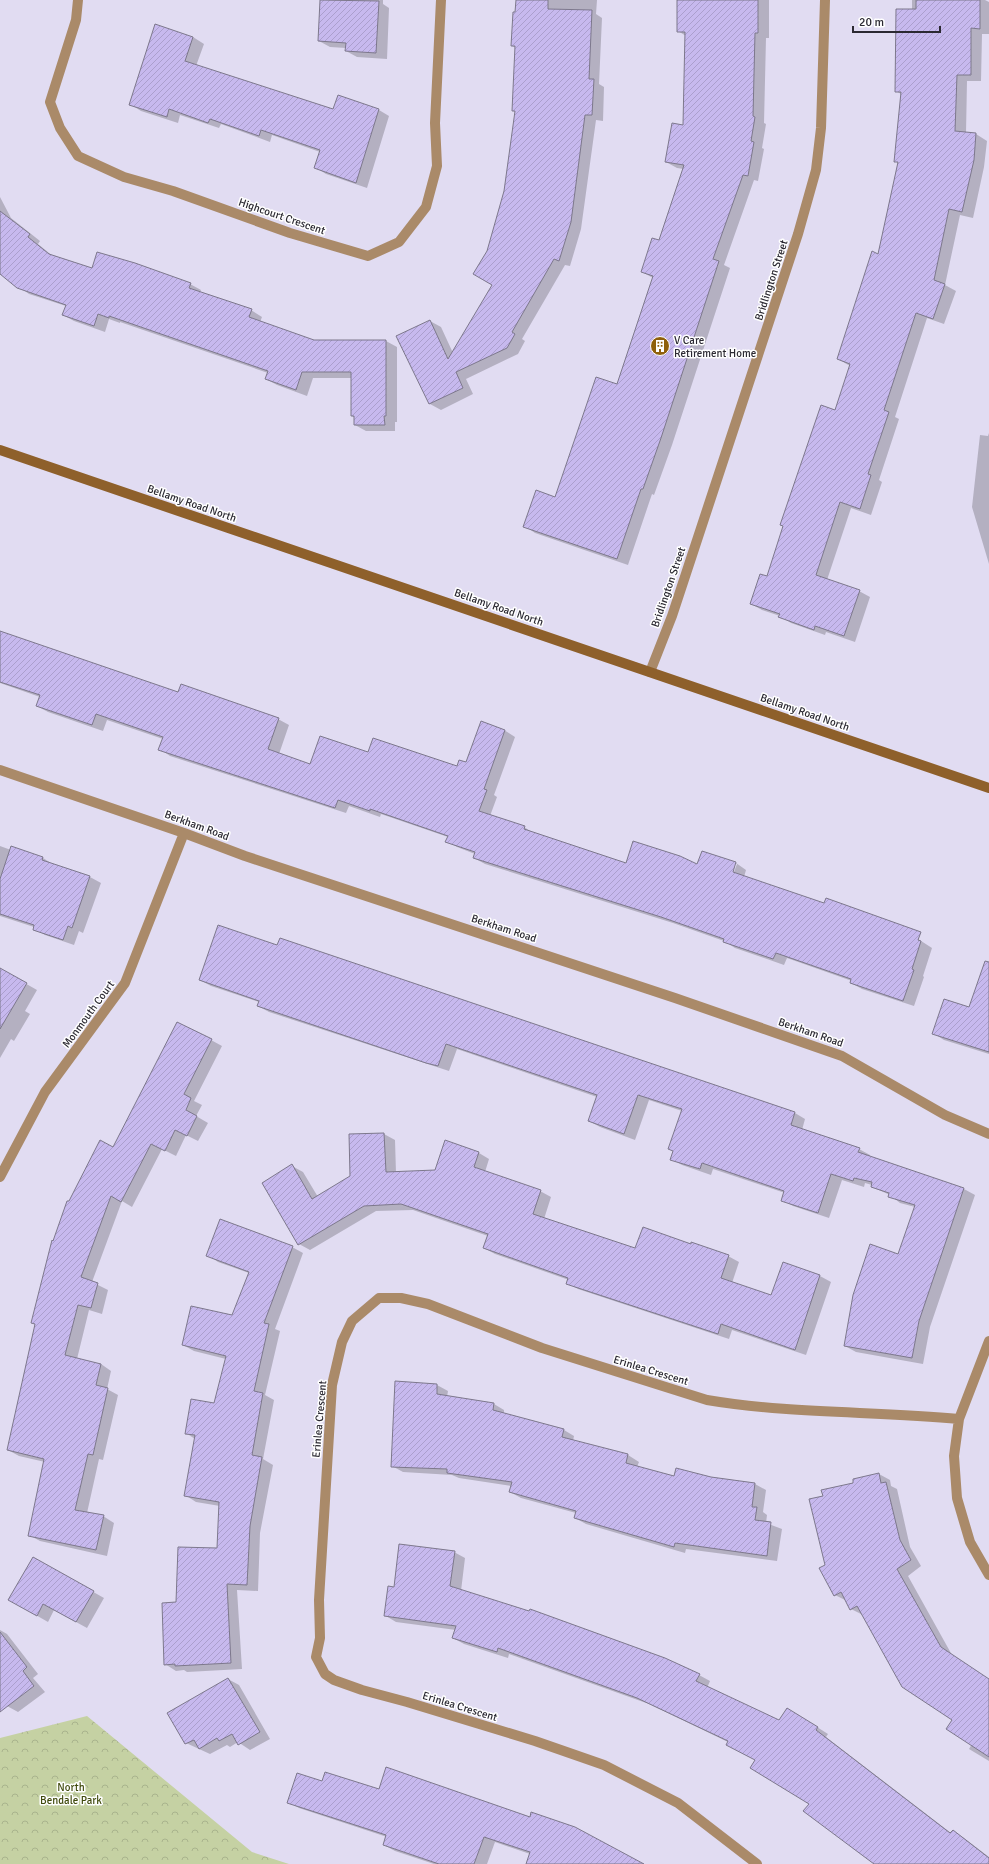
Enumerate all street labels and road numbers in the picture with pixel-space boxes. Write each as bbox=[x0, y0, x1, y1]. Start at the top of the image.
street label: Highcourt Crescent bbox=[237, 196, 327, 237]
street label: Bridlington Street bbox=[752, 238, 791, 322]
street label: Bellamy Road North bbox=[146, 482, 238, 525]
street label: Bridlington Street bbox=[649, 545, 688, 629]
street label: Bellamy Road North bbox=[453, 586, 545, 629]
street label: Bellamy Road North bbox=[759, 691, 851, 734]
street label: Berkham Road bbox=[163, 808, 231, 843]
street label: Berkham Road bbox=[469, 912, 538, 945]
street label: Monmouth Court bbox=[60, 978, 117, 1050]
street label: Berkham Road bbox=[777, 1015, 845, 1050]
street label: Erinlea Crescent bbox=[612, 1353, 690, 1388]
street label: Erinlea Crescent bbox=[310, 1380, 329, 1458]
street label: Erinlea Crescent bbox=[421, 1689, 499, 1724]

